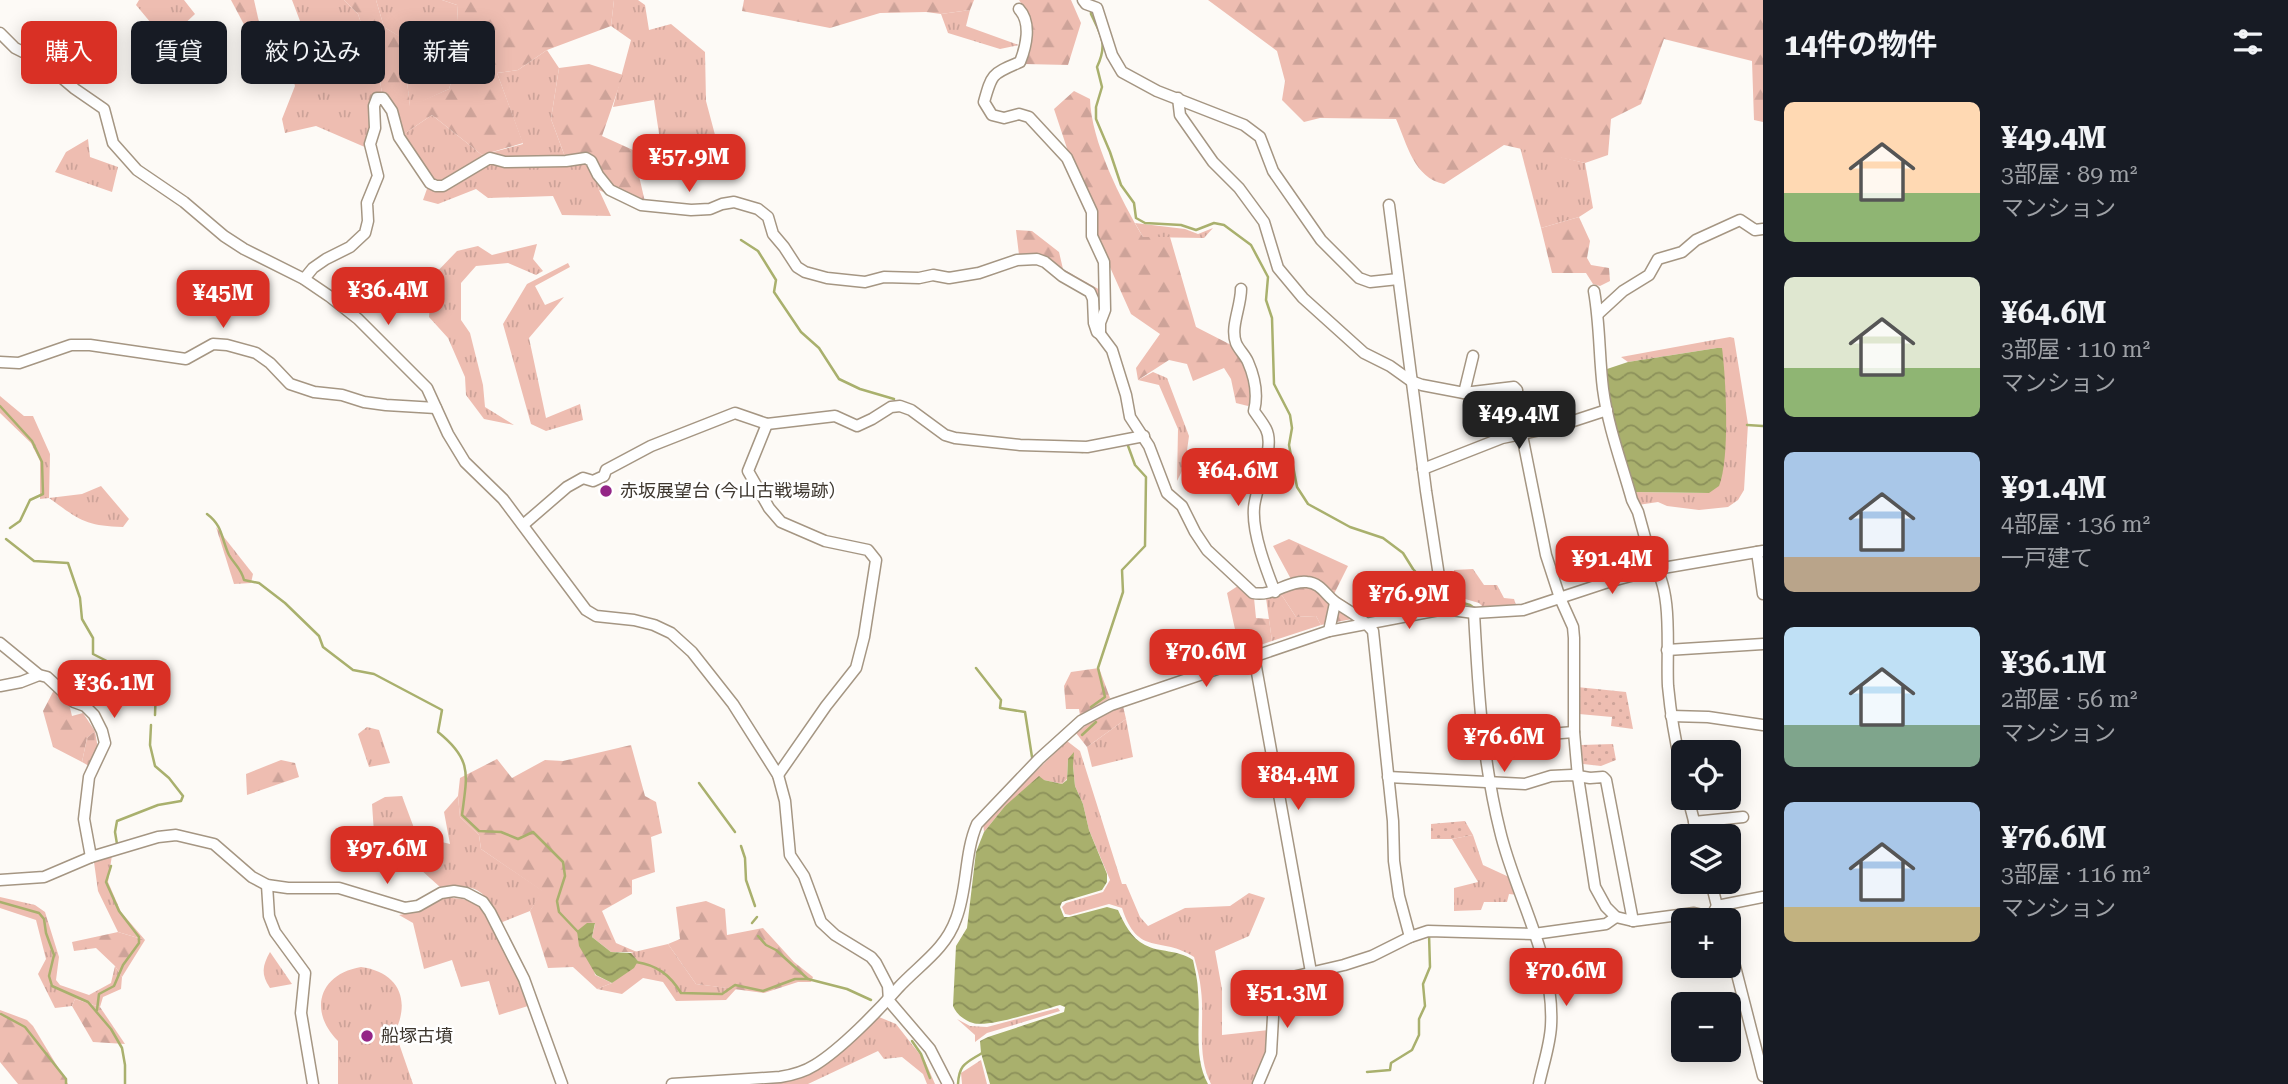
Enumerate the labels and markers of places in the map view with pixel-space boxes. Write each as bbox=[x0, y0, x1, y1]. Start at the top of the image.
pin: ¥57.9M bbox=[632, 134, 746, 194]
pin: ¥36.4M bbox=[331, 268, 445, 327]
pin: ¥45M bbox=[182, 270, 264, 330]
pin: ¥49.4M bbox=[1462, 392, 1576, 451]
pin: ¥64.6M bbox=[1181, 448, 1295, 508]
place label: 赤坂展望台 (今山古戦場跡） bbox=[620, 480, 846, 501]
marker: 赤坂展望台 (今山古戦場跡） bbox=[598, 483, 614, 499]
pin: ¥91.4M bbox=[1555, 536, 1669, 596]
pin: ¥76.9M bbox=[1352, 572, 1466, 631]
pin: ¥70.6M bbox=[1149, 630, 1263, 689]
pin: ¥36.1M bbox=[57, 660, 171, 720]
pin: ¥76.6M bbox=[1447, 714, 1561, 774]
pin: ¥84.4M bbox=[1241, 752, 1355, 812]
pin: ¥97.6M bbox=[330, 826, 444, 886]
pin: ¥70.6M bbox=[1509, 948, 1623, 1008]
pin: ¥51.3M bbox=[1230, 970, 1344, 1030]
place label: 船塚古墳 bbox=[381, 1025, 453, 1046]
marker: 船塚古墳 bbox=[359, 1028, 375, 1044]

